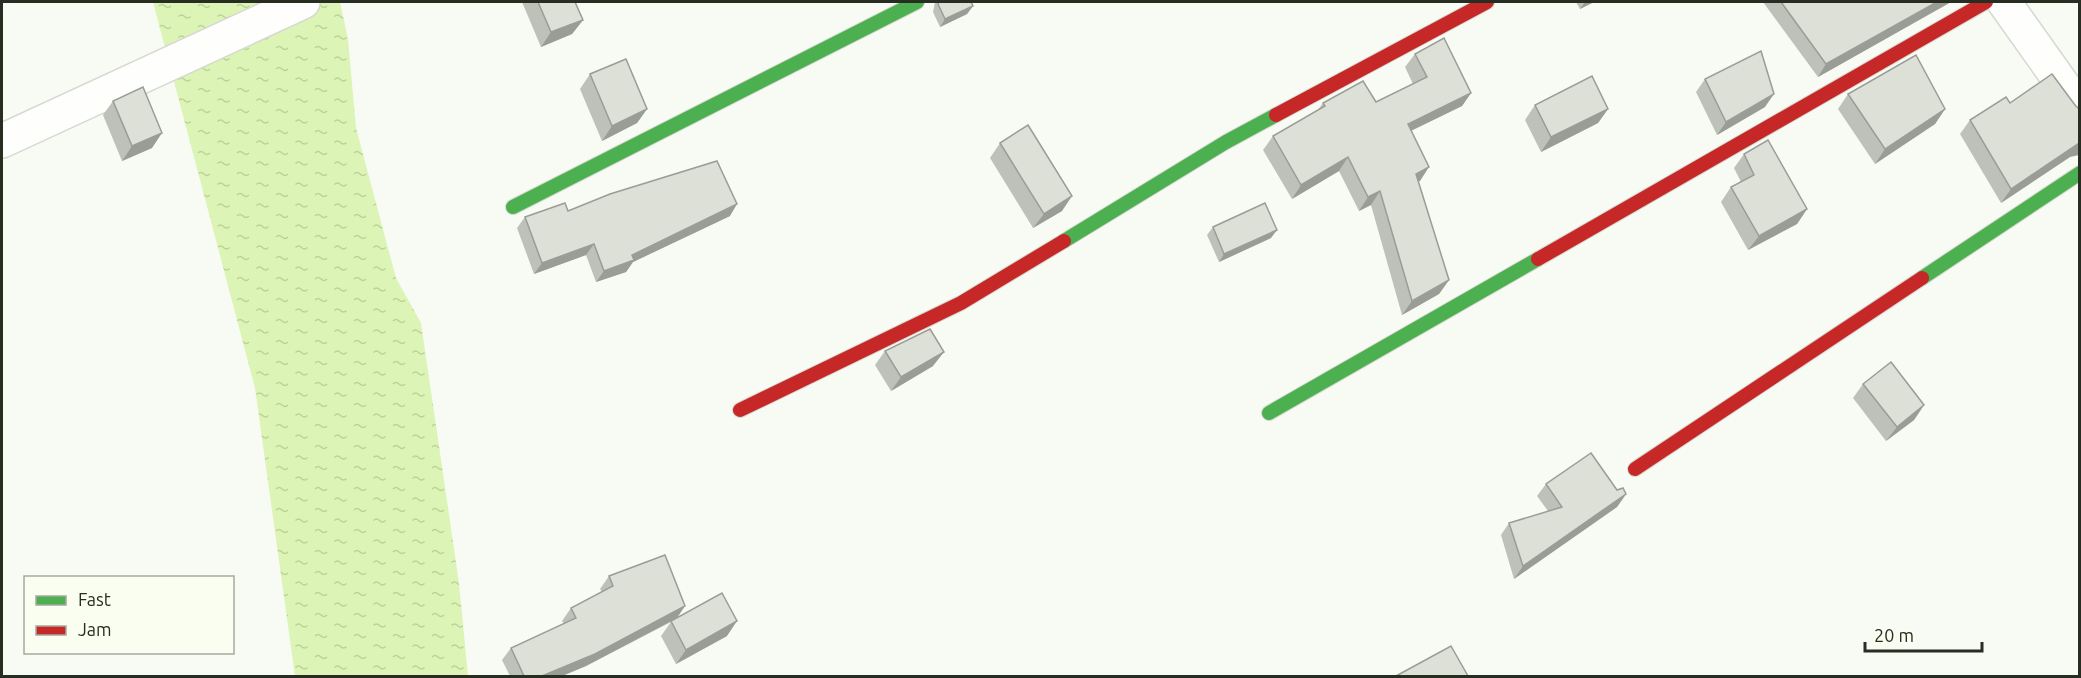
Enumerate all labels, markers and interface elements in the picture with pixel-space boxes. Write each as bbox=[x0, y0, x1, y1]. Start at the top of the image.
legend bbox=[24, 576, 234, 654]
text: Fast bbox=[78, 589, 111, 609]
scale bar bbox=[1865, 615, 1982, 653]
text: Jam bbox=[78, 619, 112, 639]
text: 20 m bbox=[1874, 625, 1914, 645]

